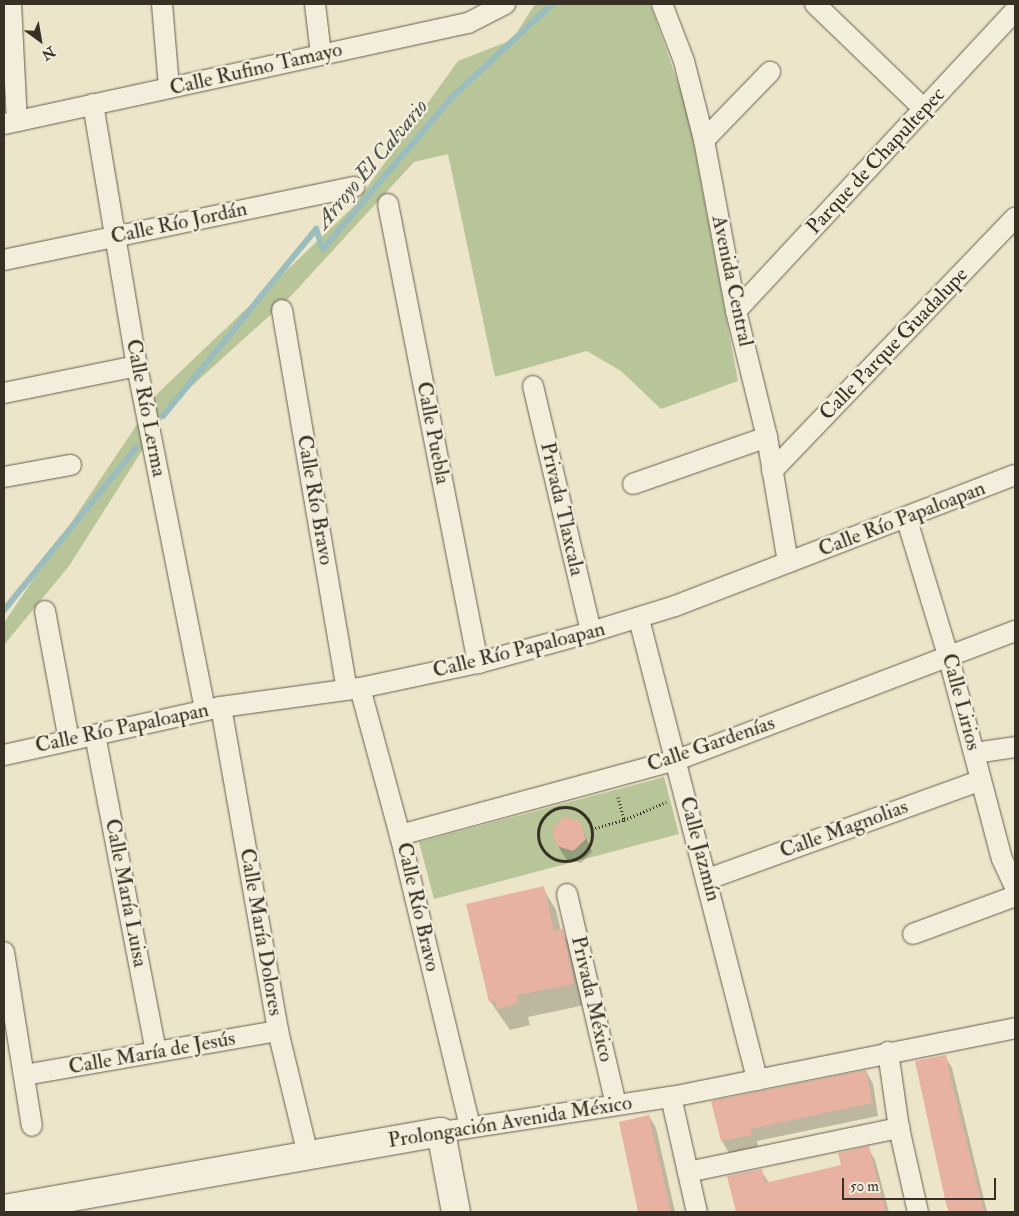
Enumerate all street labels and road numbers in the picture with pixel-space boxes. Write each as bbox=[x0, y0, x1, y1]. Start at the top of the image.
street label: Calle Rufino Tamayo bbox=[167, 37, 345, 101]
street label: Parque de Chapultepec bbox=[801, 82, 951, 240]
street label: Calle Río Jordán bbox=[109, 196, 249, 250]
street label: Avenida Central bbox=[706, 213, 758, 349]
street label: Calle Parque Guadalupe bbox=[815, 262, 973, 426]
street label: Calle Río Lerma bbox=[120, 337, 172, 479]
street label: Calle Puebla bbox=[411, 380, 455, 486]
street label: Calle Río Bravo bbox=[291, 433, 339, 567]
street label: Privada Tlaxcala bbox=[534, 440, 590, 578]
street label: Calle Río Papaloapan bbox=[815, 476, 989, 562]
street label: Calle Río Papaloapan bbox=[430, 616, 608, 684]
street label: Calle Lirios bbox=[936, 651, 986, 753]
street label: Calle Río Papaloapan bbox=[33, 697, 211, 759]
street label: Calle Gardenías bbox=[644, 710, 778, 778]
street label: Calle Jazmín bbox=[674, 794, 726, 904]
street label: Calle Magnolias bbox=[776, 794, 912, 864]
street label: Calle María Luisa bbox=[99, 817, 153, 969]
street label: Calle Río Bravo bbox=[391, 840, 445, 974]
street label: Calle María Dolores bbox=[234, 846, 288, 1018]
street label: Privada México bbox=[565, 934, 619, 1064]
street label: Calle María de Jesús bbox=[67, 1026, 237, 1080]
street label: Prolongación Avenida México bbox=[386, 1090, 634, 1154]

